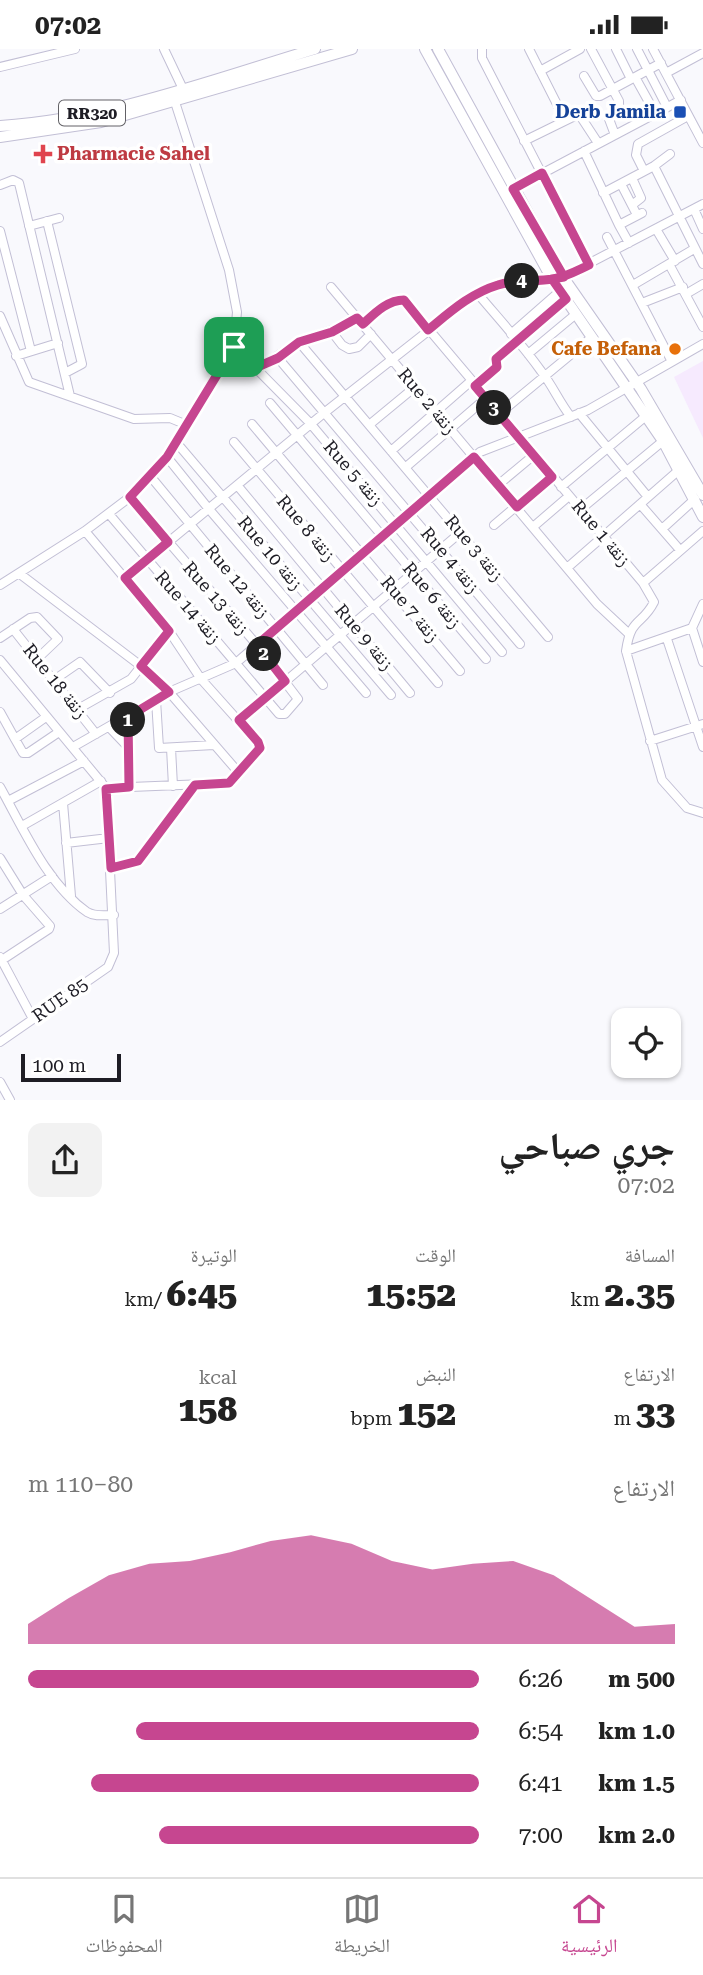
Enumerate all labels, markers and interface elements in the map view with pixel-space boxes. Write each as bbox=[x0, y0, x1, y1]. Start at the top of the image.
text: 07:02 bbox=[35, 10, 101, 40]
road number: RR320 bbox=[59, 101, 125, 125]
place label: Derb Jamila bbox=[555, 101, 666, 122]
marker: Derb Jamila bbox=[672, 104, 688, 120]
place label: Pharmacie Sahel bbox=[57, 143, 210, 164]
marker: Pharmacie Sahel bbox=[35, 146, 51, 162]
pin: 4 bbox=[504, 264, 540, 299]
text: 4 bbox=[516, 269, 527, 292]
pin bbox=[204, 317, 264, 377]
icon: arrive bbox=[215, 328, 253, 366]
place label: Cafe Befana bbox=[551, 338, 661, 359]
marker: Cafe Befana bbox=[667, 341, 683, 357]
street label: Rue 2 زنقة bbox=[394, 363, 461, 438]
pin: 3 bbox=[476, 391, 512, 425]
text: 3 bbox=[488, 396, 499, 419]
street label: Rue 5 زنقة bbox=[319, 436, 387, 510]
street label: Rue 8 زنقة bbox=[273, 490, 340, 565]
street label: Rue 1 زنقة bbox=[568, 495, 635, 570]
street label: Rue 3 زنقة bbox=[441, 510, 508, 585]
street label: Rue 10 زنقة bbox=[234, 512, 307, 594]
street label: Rue 4 زنقة bbox=[417, 522, 484, 597]
street label: Rue 12 زنقة bbox=[201, 540, 274, 622]
street label: Rue 13 زنقة bbox=[179, 557, 254, 638]
street label: Rue 6 زنقة bbox=[399, 557, 466, 632]
street label: Rue 14 زنقة bbox=[151, 566, 226, 647]
street label: Rue 7 زنقة bbox=[377, 571, 444, 646]
street label: Rue 9 زنقة bbox=[331, 599, 398, 674]
pin: 2 bbox=[246, 637, 282, 671]
street label: Rue 18 زنقة bbox=[19, 639, 92, 722]
text: 2 bbox=[258, 642, 269, 665]
pin: 1 bbox=[110, 703, 146, 737]
text: 1 bbox=[122, 708, 133, 731]
street label: RUE 85 bbox=[28, 973, 92, 1026]
map controls bbox=[611, 1008, 681, 1078]
button: locate bbox=[611, 1008, 681, 1078]
scale bar bbox=[21, 1051, 121, 1083]
text: 100 m bbox=[32, 1054, 86, 1077]
button: share bbox=[28, 1123, 102, 1197]
text: جري صباحي bbox=[498, 1124, 675, 1168]
text: 07:02 bbox=[618, 1172, 675, 1199]
text: الوتيرة bbox=[191, 1244, 237, 1267]
text: الوقت bbox=[415, 1244, 456, 1267]
text: المسافة bbox=[625, 1244, 675, 1267]
text: 6:45 bbox=[167, 1274, 237, 1315]
text: 15:52 bbox=[366, 1274, 456, 1315]
text: 2.35 bbox=[605, 1274, 675, 1315]
text: /km bbox=[124, 1288, 167, 1311]
text: km bbox=[570, 1288, 605, 1311]
text: النبض bbox=[415, 1363, 456, 1386]
text: الارتفاع bbox=[623, 1363, 675, 1386]
text: kcal bbox=[199, 1366, 237, 1389]
text: 158 bbox=[178, 1389, 237, 1430]
text: 152 bbox=[397, 1393, 456, 1434]
text: 33 bbox=[636, 1393, 675, 1434]
text: bpm bbox=[350, 1407, 397, 1430]
text: m bbox=[614, 1407, 636, 1430]
text: 80–110 m bbox=[28, 1471, 133, 1498]
text: الارتفاع bbox=[612, 1475, 675, 1502]
text: 6:26 bbox=[518, 1666, 563, 1693]
text: 500 m bbox=[608, 1666, 675, 1693]
text: 6:54 bbox=[518, 1718, 563, 1745]
text: 1.0 km bbox=[598, 1718, 675, 1745]
text: 6:41 bbox=[518, 1770, 563, 1797]
text: 1.5 km bbox=[598, 1770, 675, 1797]
text: 7:00 bbox=[518, 1822, 563, 1849]
text: 2.0 km bbox=[598, 1822, 675, 1849]
tab: المحفوظات bbox=[86, 1890, 163, 1964]
tab: الخريطة bbox=[334, 1890, 390, 1964]
tab: الرئيسية bbox=[561, 1890, 617, 1964]

